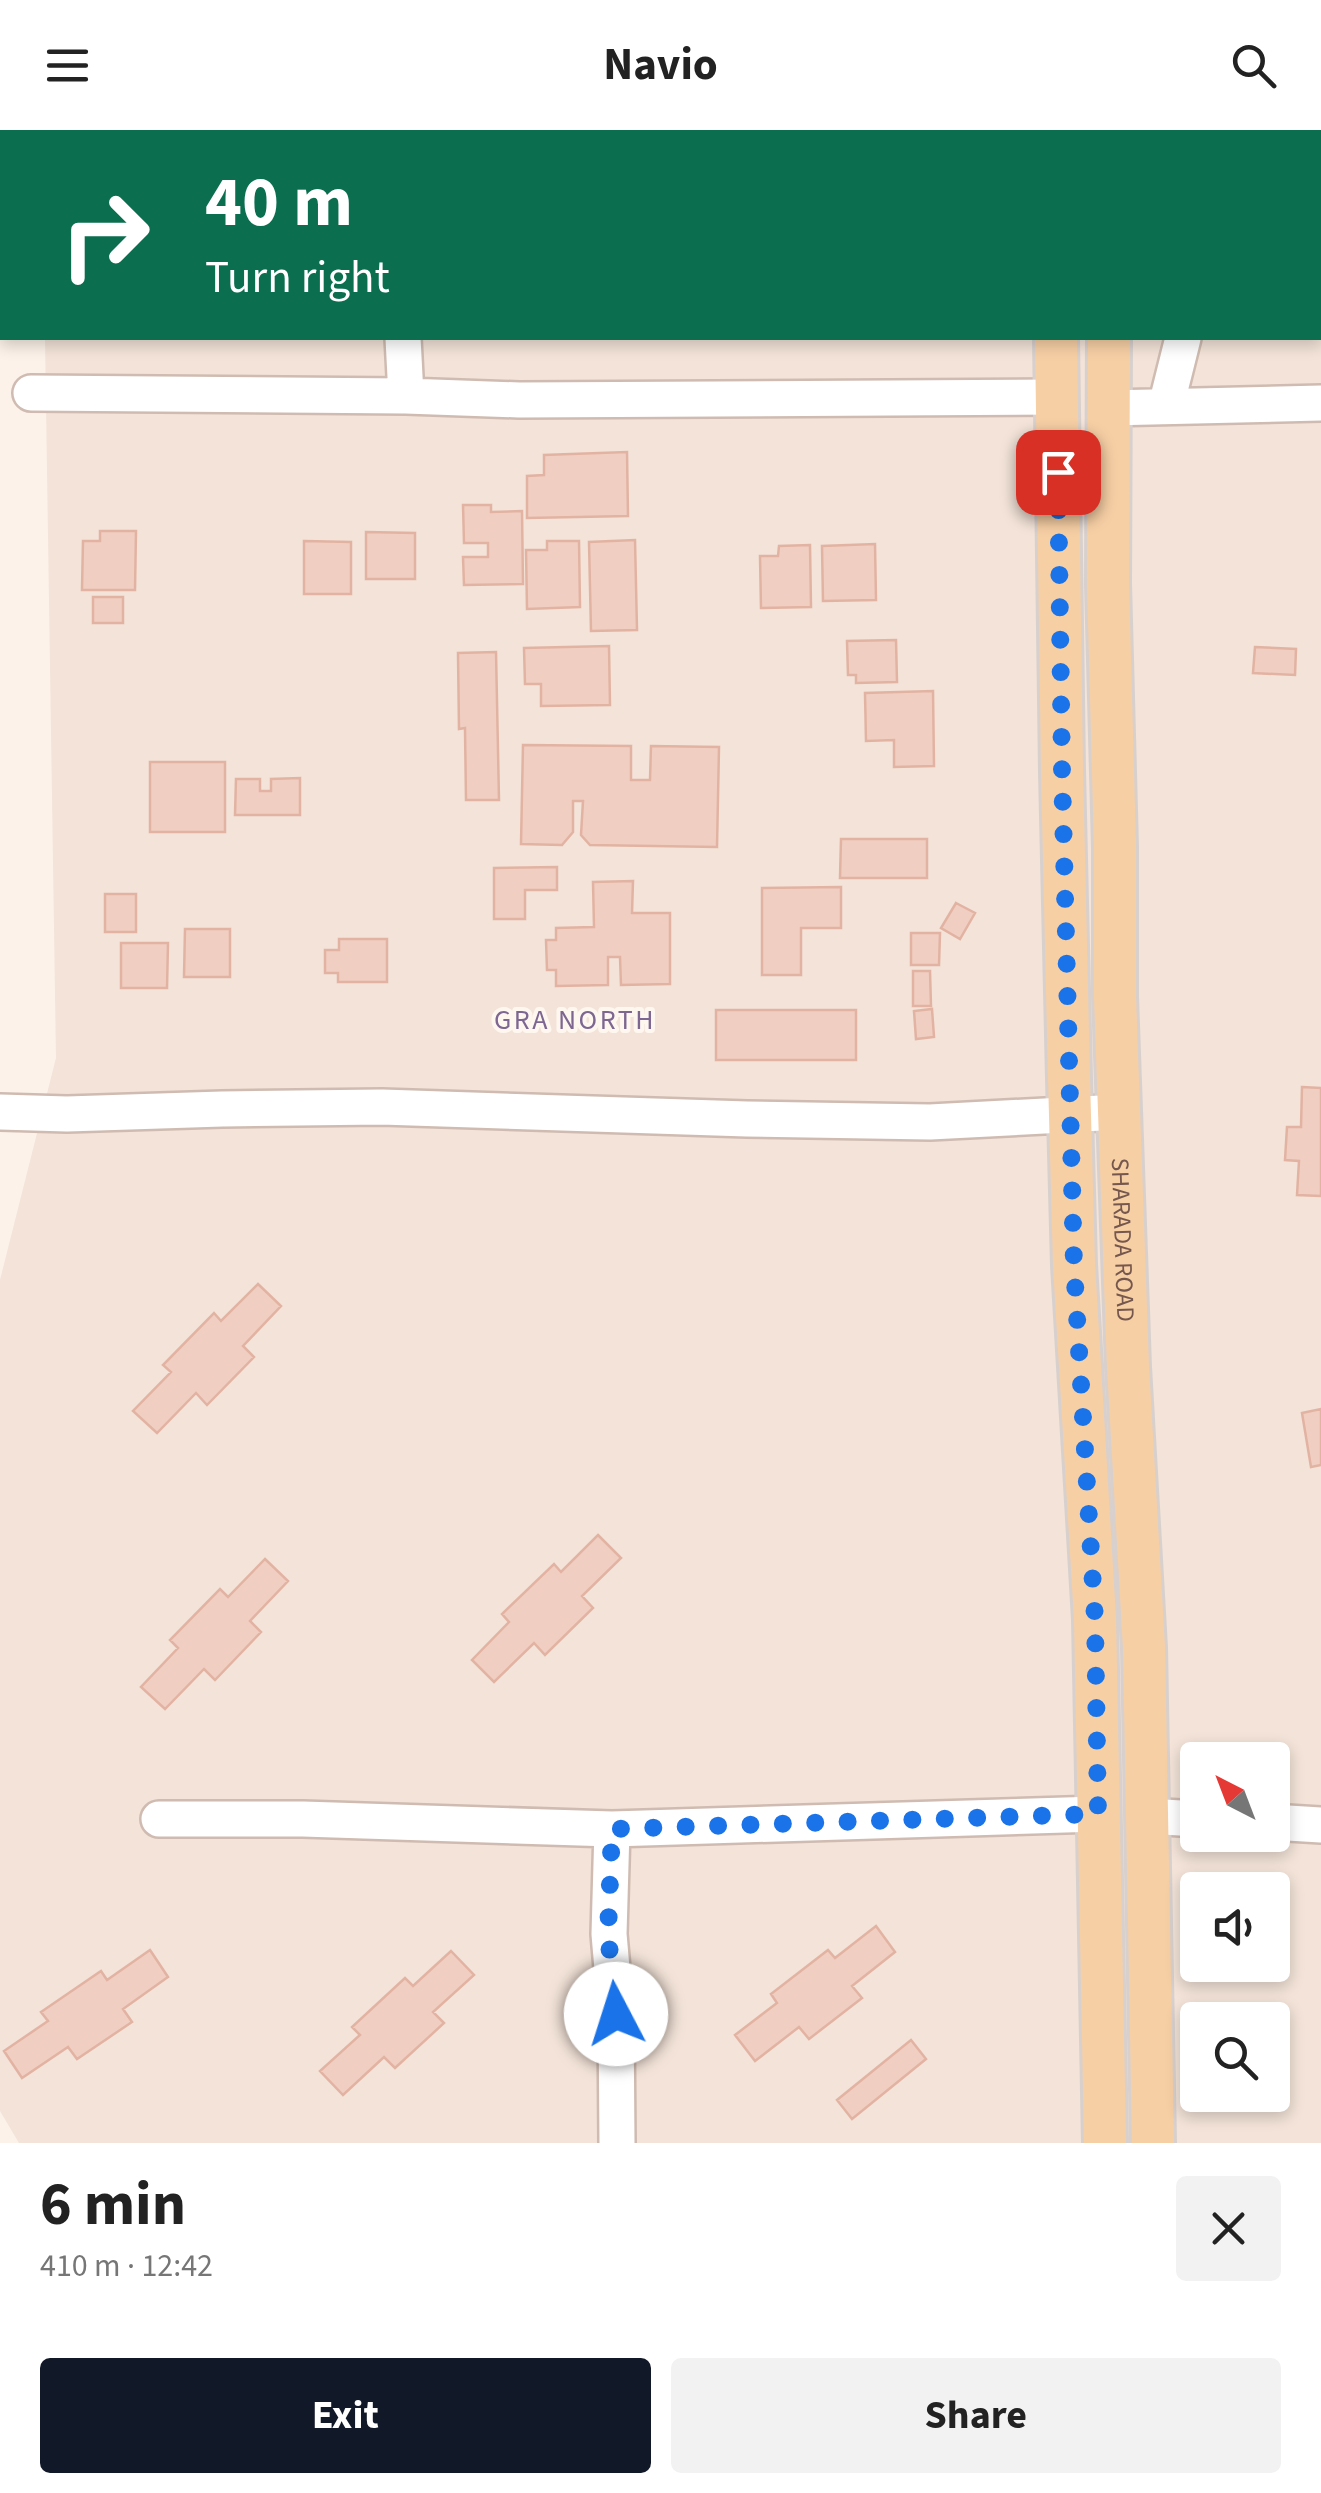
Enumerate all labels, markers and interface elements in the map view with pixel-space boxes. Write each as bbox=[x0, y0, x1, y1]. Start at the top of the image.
text: Navio bbox=[603, 33, 718, 97]
icon: menu bbox=[40, 38, 95, 93]
icon: search bbox=[1226, 38, 1281, 93]
text: 40 m bbox=[205, 153, 353, 253]
icon: right bbox=[40, 170, 170, 300]
text: Turn right bbox=[205, 246, 390, 310]
pin bbox=[1016, 430, 1101, 515]
icon: arrive bbox=[1031, 445, 1086, 500]
district label: GRA NORTH bbox=[494, 1000, 656, 1040]
street label: SHARADA ROAD bbox=[1102, 1157, 1143, 1323]
north arrow bbox=[1180, 1742, 1290, 1852]
map controls bbox=[1180, 1742, 1290, 2112]
button: sound bbox=[1180, 1872, 1290, 1982]
position arrow bbox=[564, 1962, 668, 2066]
button: search bbox=[1180, 2002, 1290, 2112]
text: 6 min bbox=[40, 2163, 186, 2248]
button: close bbox=[1176, 2176, 1281, 2281]
text: 410 m · 12:42 bbox=[40, 2243, 213, 2289]
button: Exit bbox=[40, 2358, 651, 2473]
button: Share bbox=[671, 2358, 1281, 2473]

